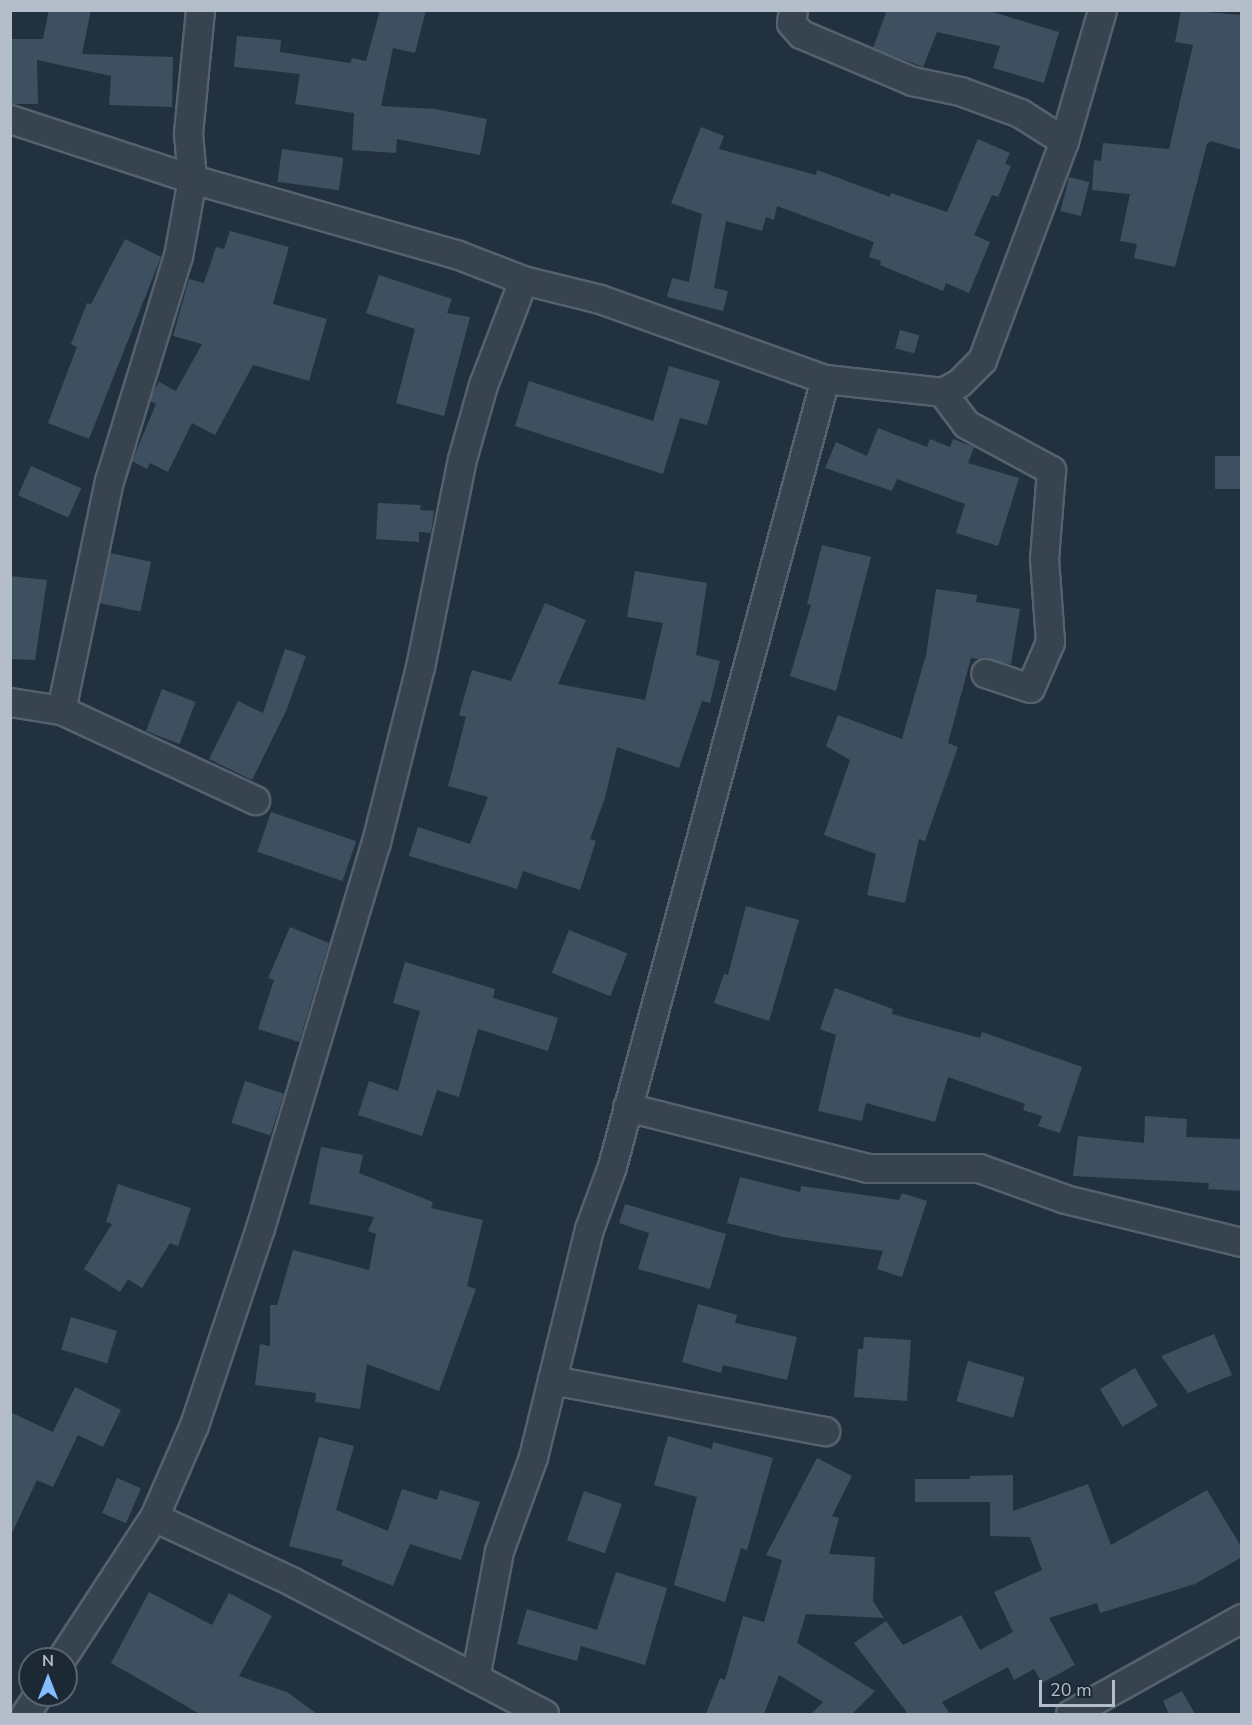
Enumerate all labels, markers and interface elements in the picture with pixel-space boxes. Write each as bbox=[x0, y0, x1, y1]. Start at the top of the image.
north arrow bbox=[18, 1647, 78, 1707]
text: N bbox=[42, 1650, 54, 1672]
scale bar bbox=[1042, 1668, 1118, 1706]
text: 20 m bbox=[1050, 1678, 1092, 1702]

